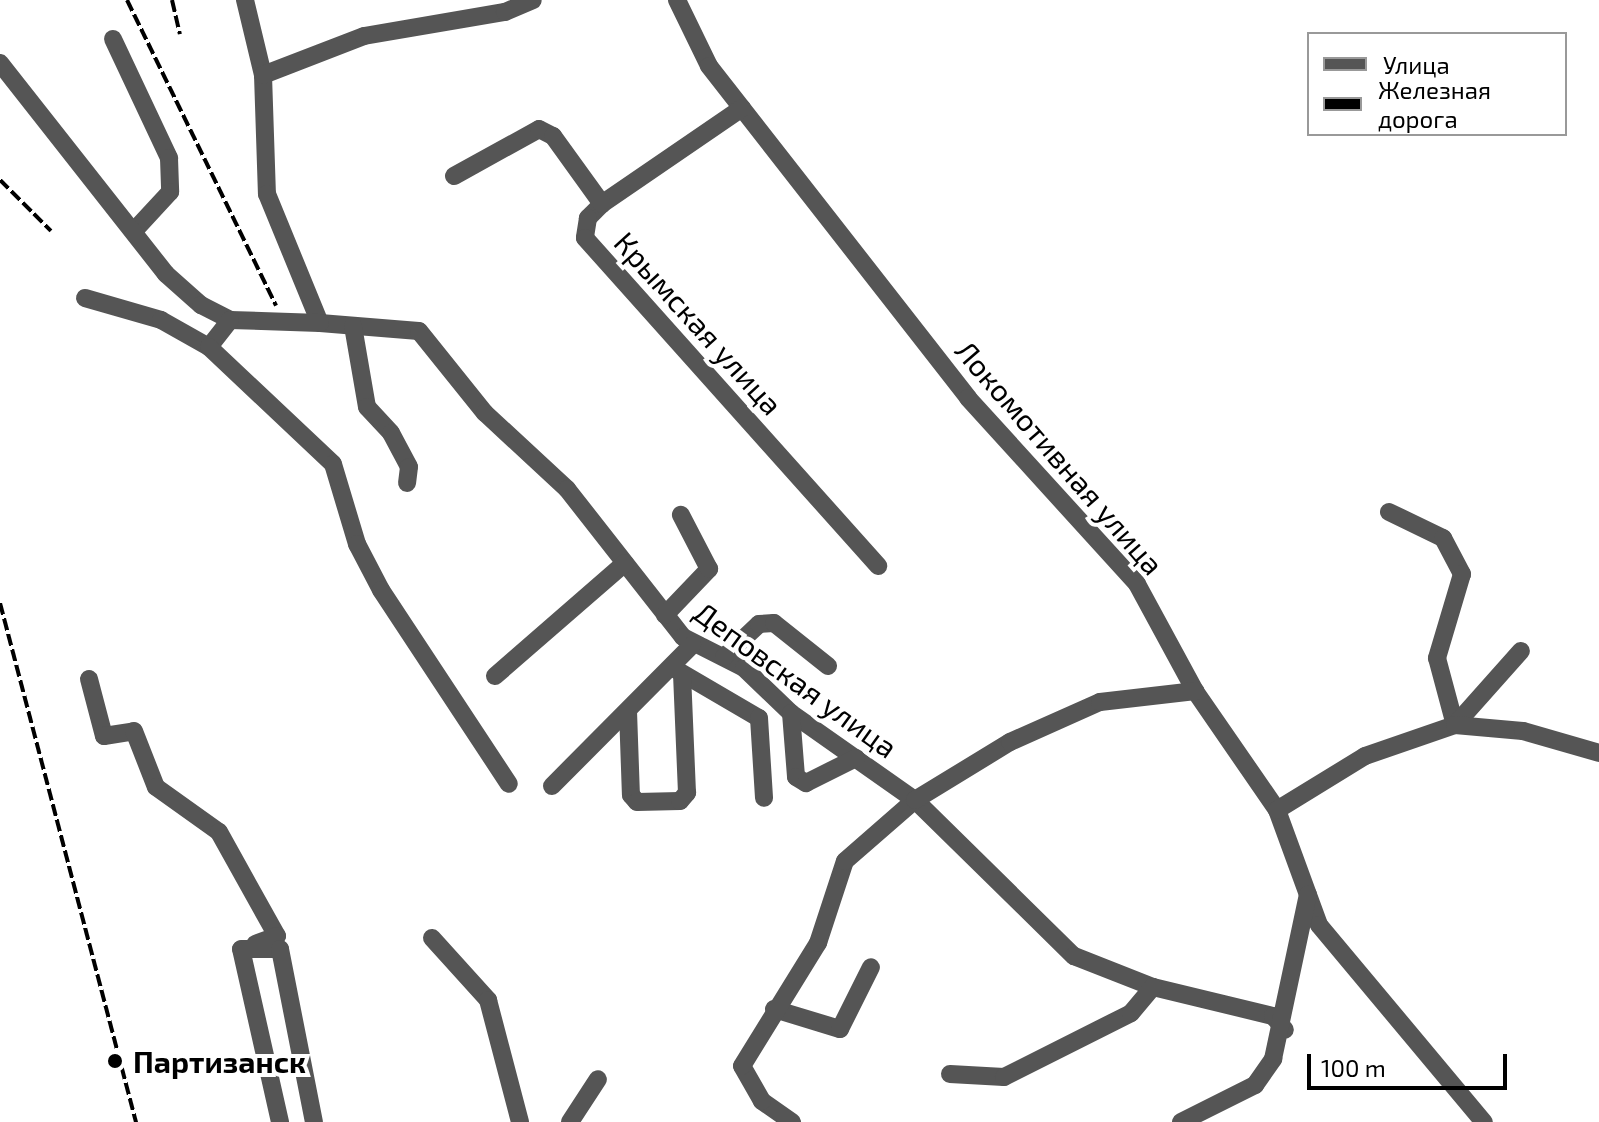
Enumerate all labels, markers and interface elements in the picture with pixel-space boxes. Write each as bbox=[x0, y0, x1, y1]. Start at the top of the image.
legend bbox=[1307, 32, 1567, 136]
text: Улица bbox=[1383, 50, 1450, 79]
text: Железная дорога bbox=[1378, 75, 1491, 133]
street label: Крымская улица bbox=[607, 224, 791, 422]
street label: Локомотивная улица bbox=[948, 332, 1172, 582]
street label: Деповская улица bbox=[687, 593, 905, 765]
scale bar bbox=[1311, 1038, 1511, 1088]
place label: Партизанск bbox=[133, 1043, 306, 1079]
marker: Партизанск bbox=[104, 1050, 126, 1072]
text: 100 m bbox=[1321, 1053, 1386, 1082]

